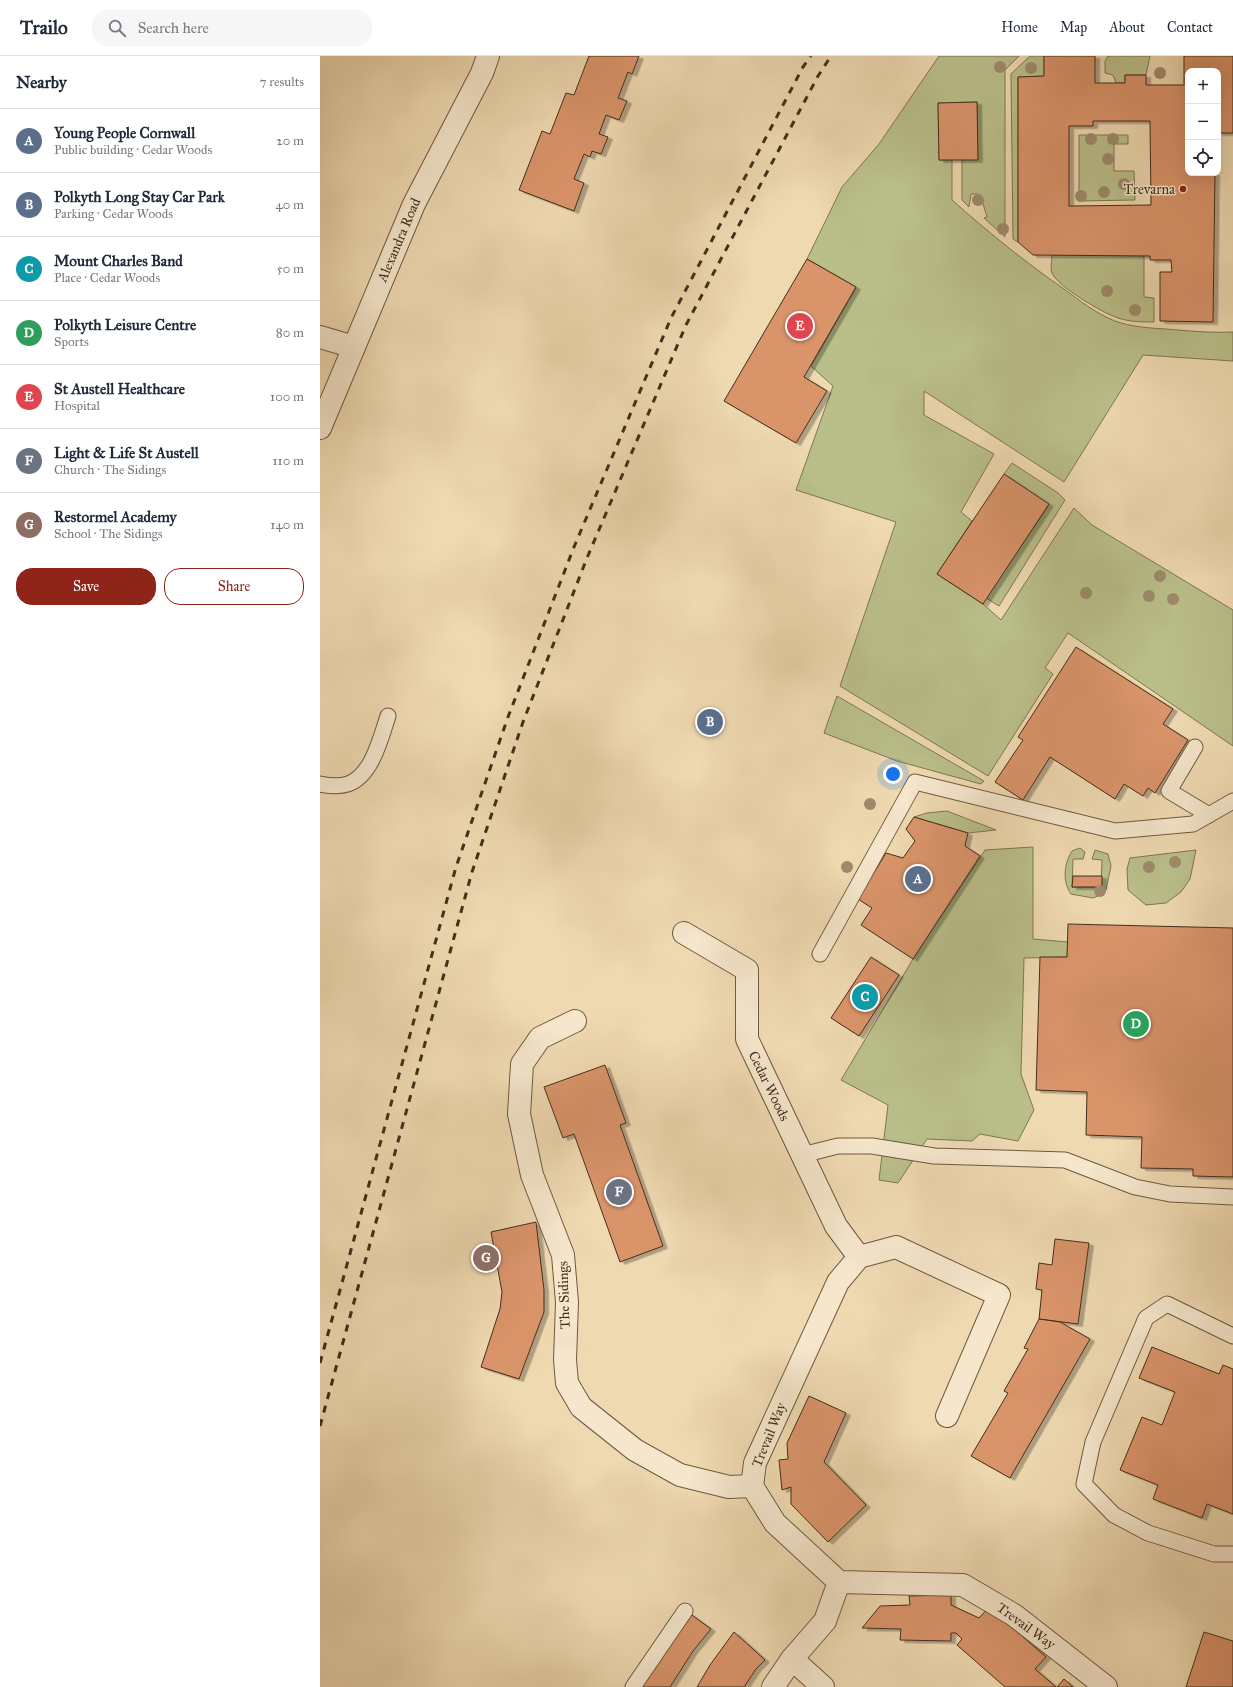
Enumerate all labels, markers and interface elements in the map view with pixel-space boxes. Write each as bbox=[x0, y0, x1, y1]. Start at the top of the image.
search box bbox=[92, 10, 372, 46]
text: Trailo bbox=[20, 16, 68, 39]
icon: search bbox=[106, 17, 128, 39]
text: Search here bbox=[138, 19, 209, 37]
text: Home bbox=[1001, 19, 1038, 36]
text: Map bbox=[1060, 19, 1087, 36]
text: About bbox=[1109, 19, 1145, 36]
text: Contact bbox=[1167, 19, 1213, 36]
map controls bbox=[1185, 68, 1221, 176]
button: + bbox=[1185, 68, 1221, 104]
text: Nearby bbox=[16, 72, 67, 93]
text: 7 results bbox=[260, 74, 304, 90]
button: − bbox=[1185, 104, 1221, 140]
text: Young People Cornwall bbox=[54, 124, 195, 142]
text: A bbox=[25, 133, 33, 149]
text: 20 m bbox=[276, 133, 304, 149]
button: locate bbox=[1185, 140, 1221, 176]
text: Public building · Cedar Woods bbox=[54, 142, 212, 158]
place label: Trevarna bbox=[1123, 181, 1175, 198]
marker: Trevarna bbox=[1178, 184, 1188, 194]
text: Polkyth Long Stay Car Park bbox=[54, 188, 225, 206]
street label: Alexandra Road bbox=[373, 195, 424, 286]
text: B bbox=[25, 197, 33, 213]
text: 40 m bbox=[275, 197, 304, 213]
text: Parking · Cedar Woods bbox=[54, 206, 173, 222]
text: Mount Charles Band bbox=[54, 252, 183, 270]
text: C bbox=[25, 261, 33, 277]
text: 50 m bbox=[277, 261, 304, 277]
text: Place · Cedar Woods bbox=[54, 270, 160, 286]
pin: E bbox=[787, 311, 813, 341]
text: Polkyth Leisure Centre bbox=[54, 316, 196, 334]
text: D bbox=[24, 325, 34, 341]
text: 80 m bbox=[276, 325, 304, 341]
text: Sports bbox=[54, 334, 89, 350]
text: St Austell Healthcare bbox=[54, 380, 185, 398]
text: E bbox=[24, 389, 34, 405]
text: 100 m bbox=[270, 389, 304, 405]
text: Hospital bbox=[54, 398, 100, 414]
text: Light & Life St Austell bbox=[54, 444, 199, 462]
text: F bbox=[25, 453, 33, 469]
text: 110 m bbox=[272, 453, 304, 469]
text: Church · The Sidings bbox=[54, 462, 166, 478]
text: Restormel Academy bbox=[54, 508, 177, 526]
text: G bbox=[24, 517, 34, 533]
text: 140 m bbox=[270, 517, 304, 533]
text: School · The Sidings bbox=[54, 526, 163, 542]
button: Save bbox=[16, 568, 156, 605]
button: Share bbox=[164, 568, 304, 605]
pin: B bbox=[697, 707, 723, 737]
your location bbox=[883, 764, 903, 784]
pin: A bbox=[905, 864, 931, 894]
pin: C bbox=[852, 982, 878, 1012]
pin: D bbox=[1123, 1009, 1149, 1039]
street label: Cedar Woods bbox=[745, 1048, 793, 1124]
pin: F bbox=[606, 1177, 632, 1207]
pin: G bbox=[473, 1243, 499, 1273]
street label: The Sidings bbox=[554, 1261, 574, 1329]
street label: Trevail Way bbox=[748, 1400, 790, 1470]
street label: Trevail Way bbox=[993, 1599, 1059, 1653]

